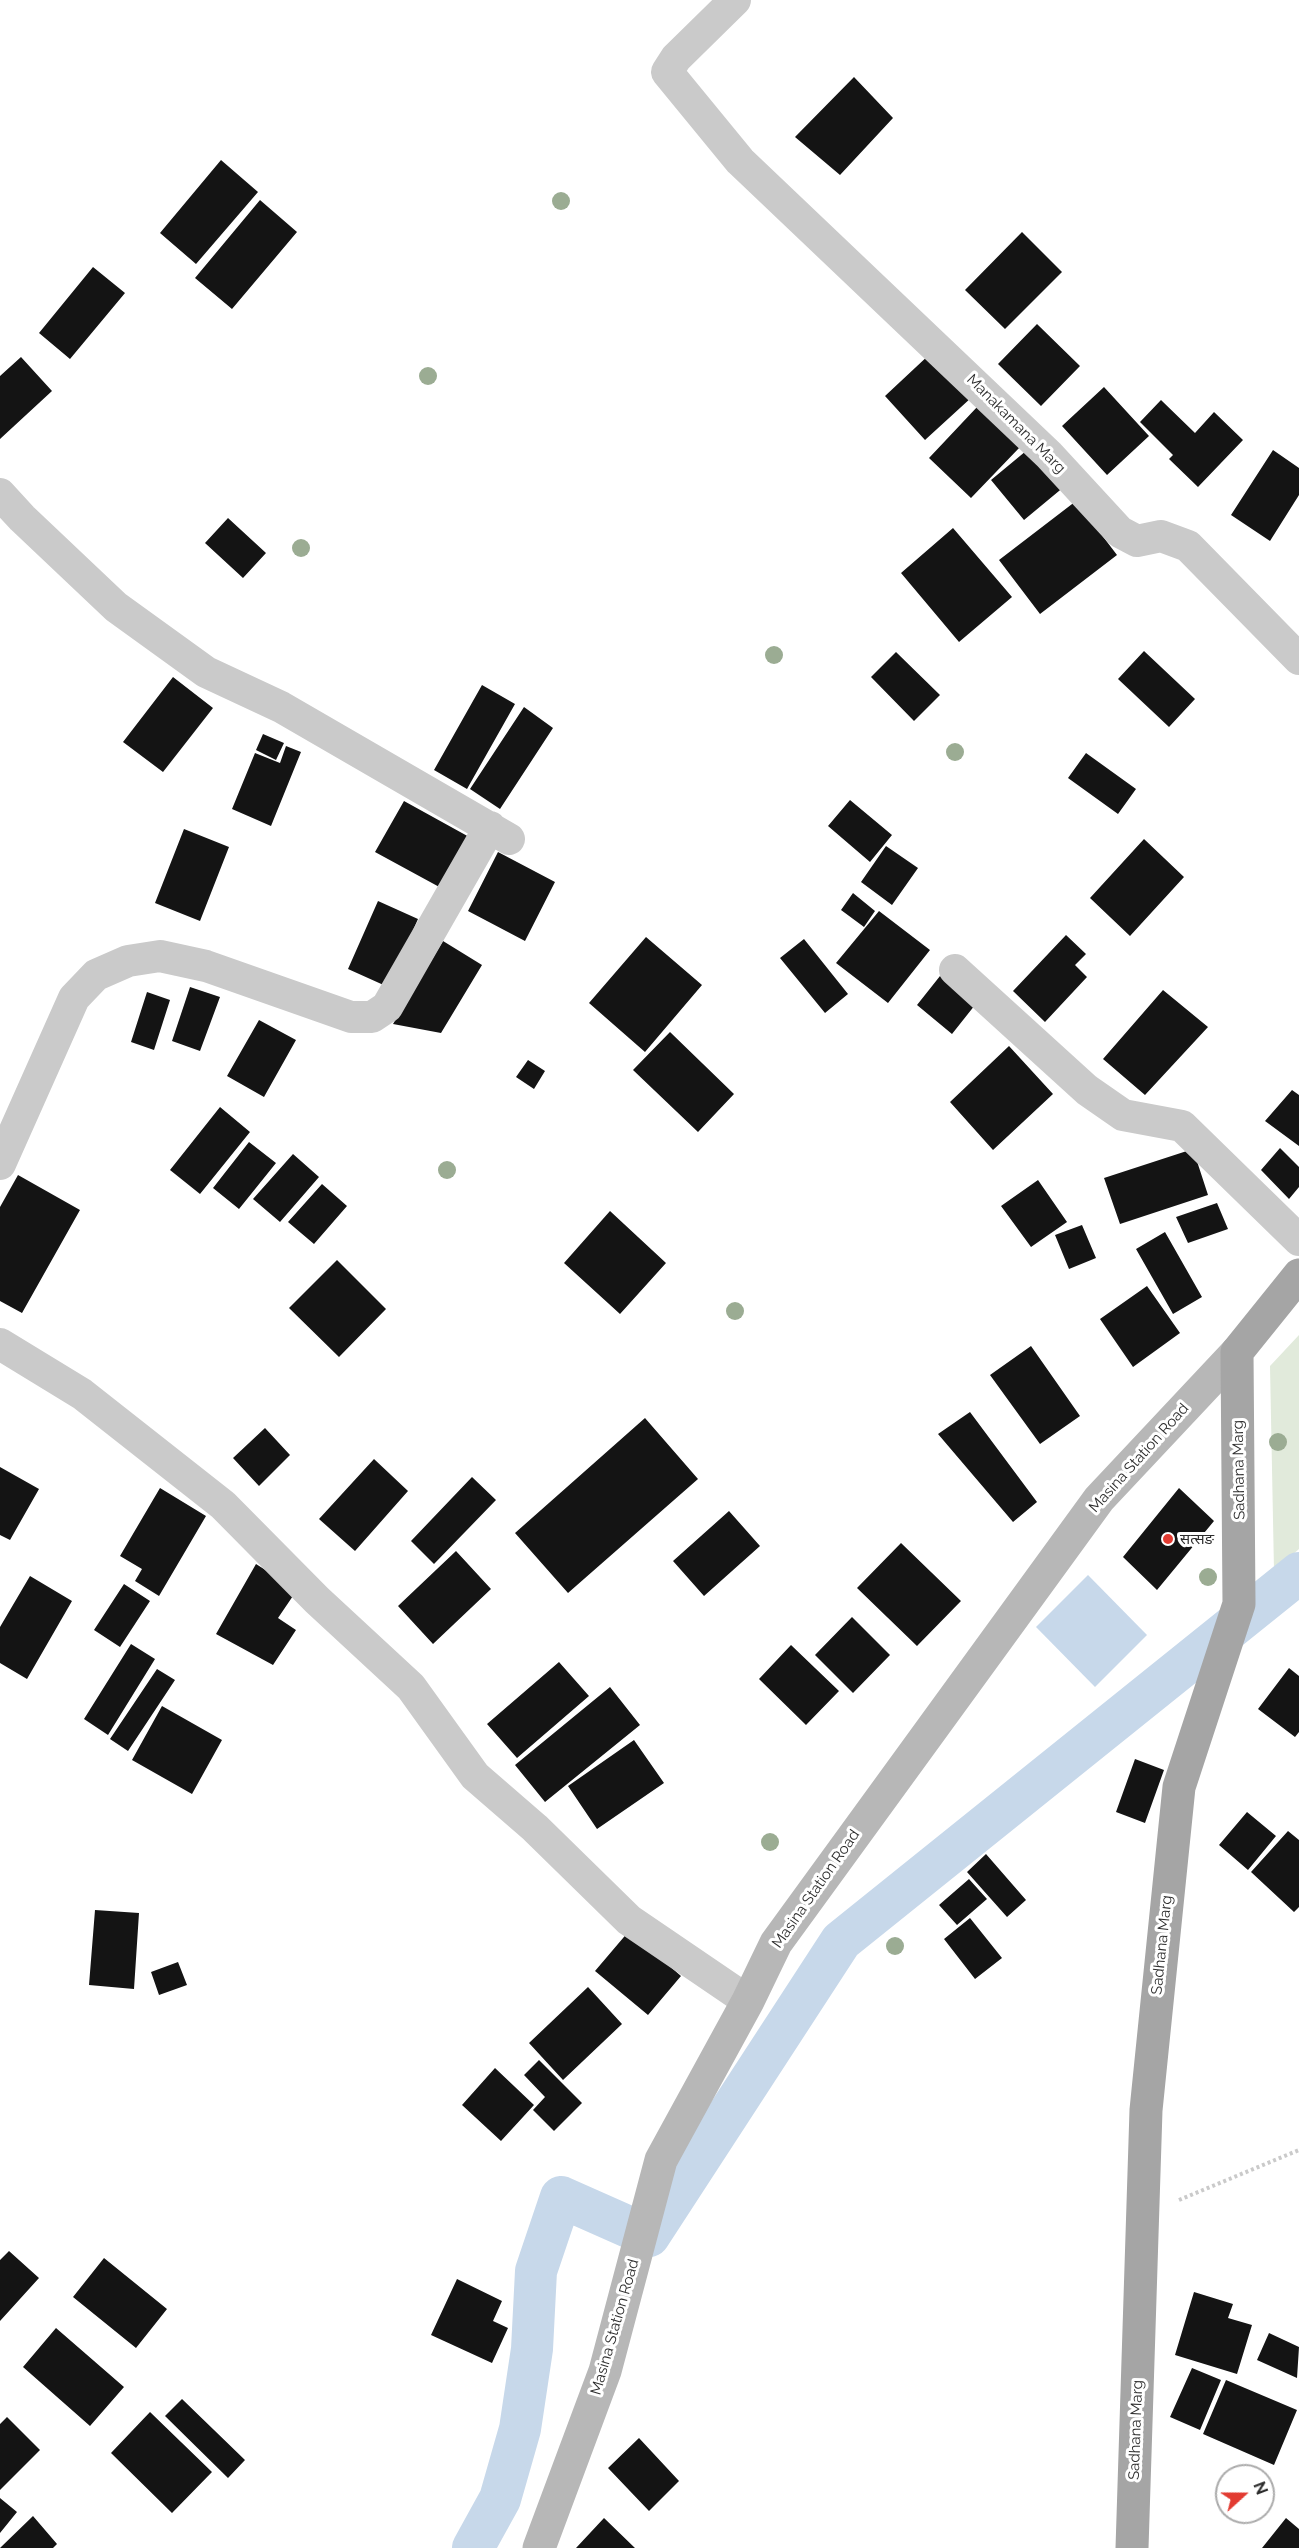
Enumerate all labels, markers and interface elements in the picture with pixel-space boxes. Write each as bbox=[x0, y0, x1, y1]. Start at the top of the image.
street label: Manakamana Marg bbox=[963, 371, 1069, 477]
street label: Masina Station Road bbox=[1085, 1400, 1193, 1516]
street label: Sadhana Marg bbox=[1229, 1420, 1249, 1520]
place label: सत्सङ bbox=[1180, 1530, 1214, 1548]
marker: सत्सङ bbox=[1161, 1532, 1175, 1546]
street label: Masina Station Road bbox=[768, 1826, 864, 1952]
street label: Sadhana Marg bbox=[1148, 1894, 1176, 1996]
street label: Masina Station Road bbox=[587, 2257, 643, 2397]
street label: Sadhana Marg bbox=[1125, 2380, 1147, 2480]
north arrow bbox=[1215, 2464, 1275, 2524]
text: N bbox=[1249, 2479, 1271, 2497]

